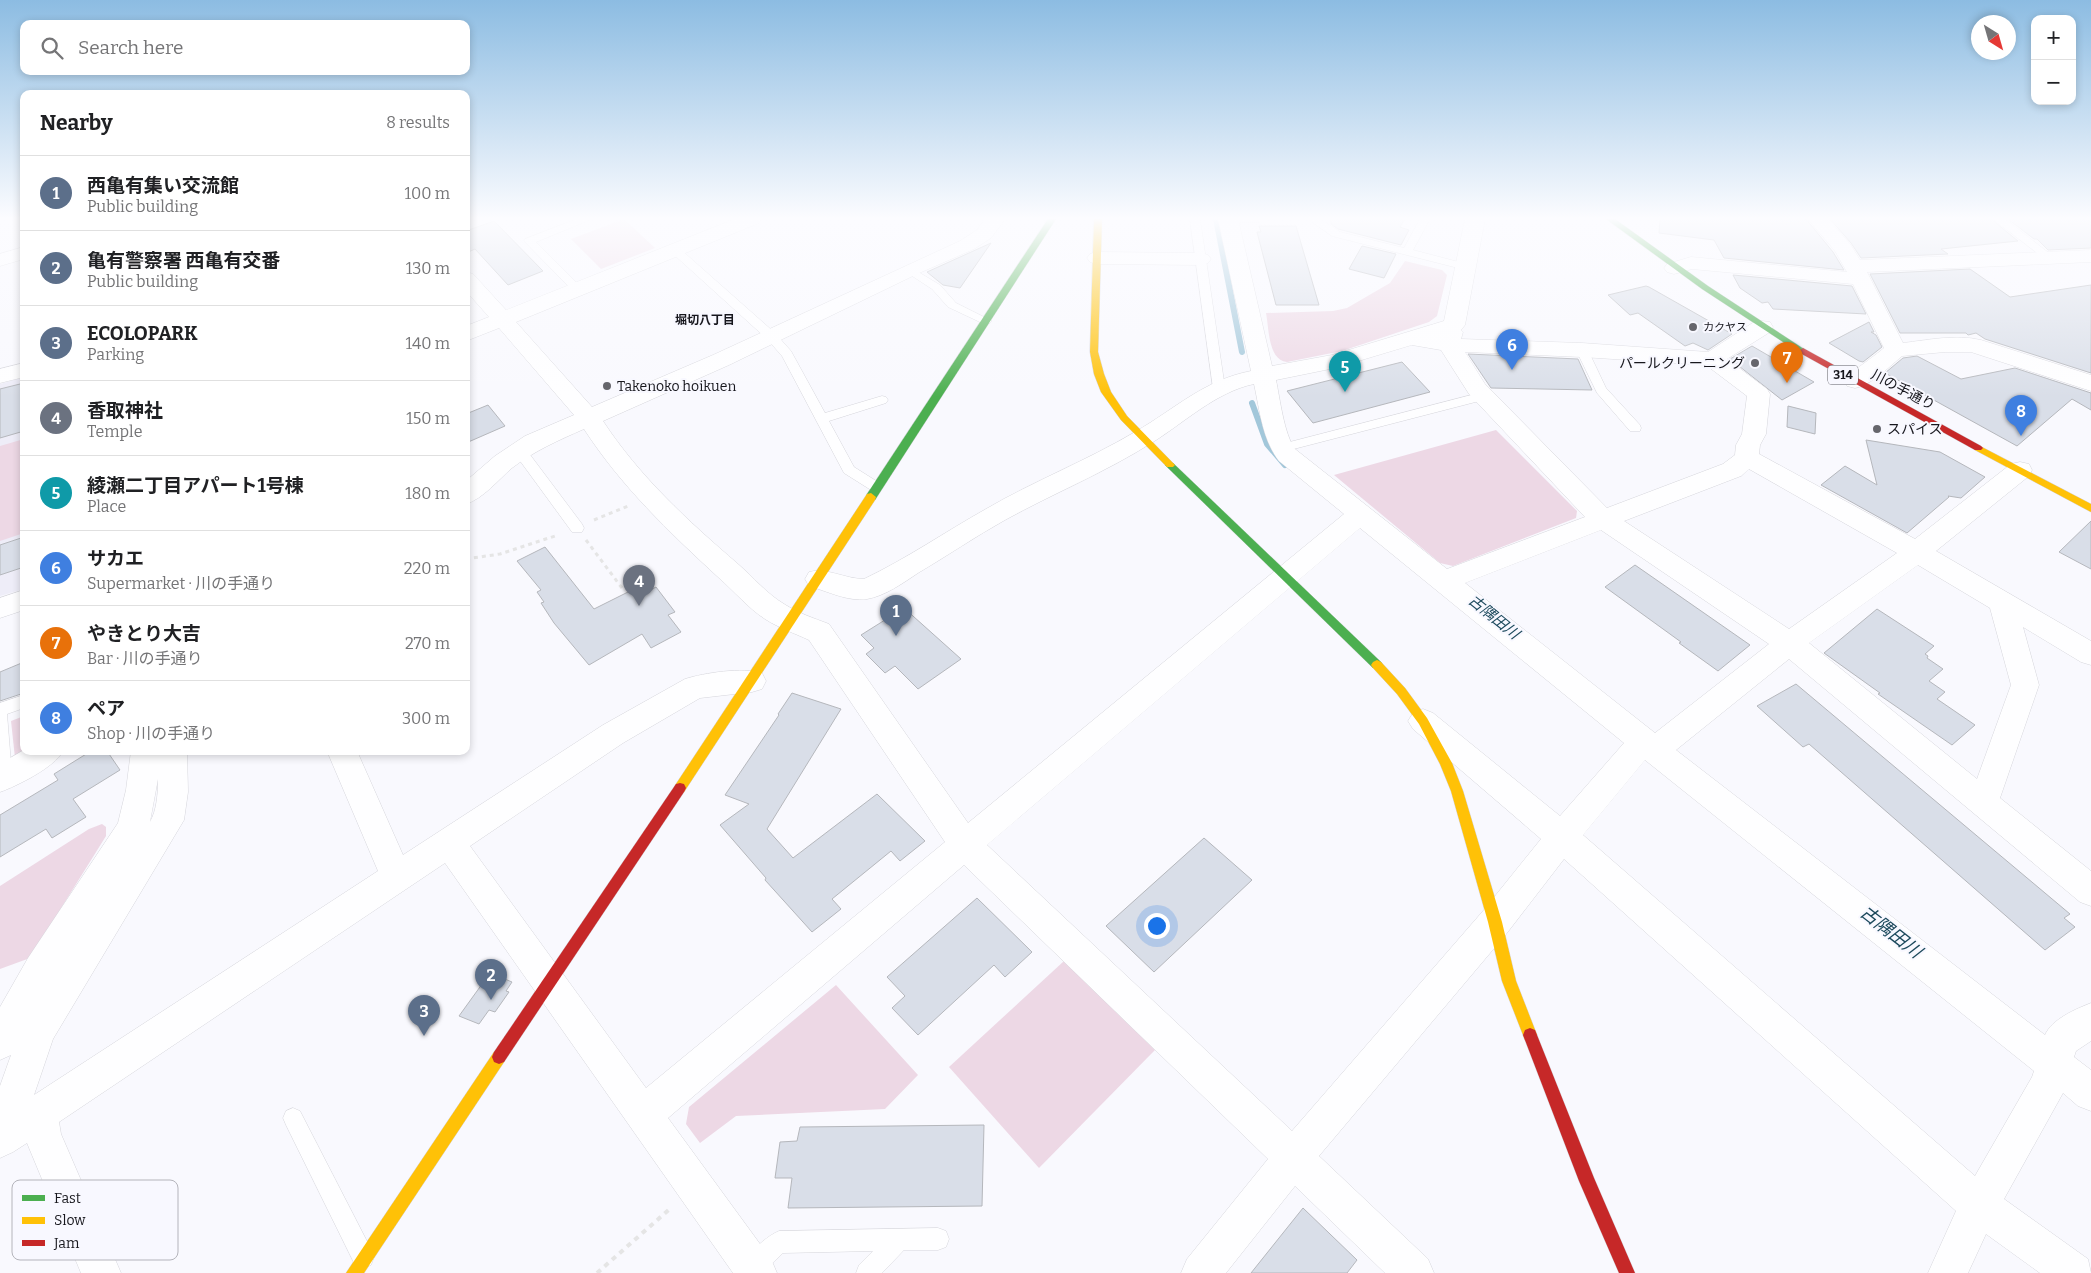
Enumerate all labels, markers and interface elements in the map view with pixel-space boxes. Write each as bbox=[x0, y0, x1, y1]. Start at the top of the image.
north arrow bbox=[1971, 15, 2016, 60]
map controls bbox=[2031, 15, 2076, 105]
button: + bbox=[2031, 15, 2076, 60]
search box bbox=[20, 20, 470, 75]
icon: search bbox=[38, 34, 66, 62]
text: Search here bbox=[78, 36, 183, 59]
button: − bbox=[2031, 60, 2076, 105]
text: Nearby bbox=[40, 110, 113, 136]
text: 8 results bbox=[386, 113, 450, 132]
text: 西亀有集い交流館 bbox=[87, 174, 239, 197]
text: 1 bbox=[53, 184, 59, 203]
text: 100 m bbox=[405, 184, 450, 203]
text: Public building bbox=[87, 197, 198, 216]
text: 亀有警察署 西亀有交番 bbox=[87, 249, 280, 272]
text: 2 bbox=[51, 259, 61, 278]
text: 130 m bbox=[406, 259, 450, 278]
text: Public building bbox=[87, 272, 198, 291]
district label: 堀切八丁目 bbox=[675, 313, 735, 327]
marker: カクヤス bbox=[1687, 321, 1699, 333]
place label: カクヤス bbox=[1703, 321, 1747, 334]
text: ECOLOPARK bbox=[87, 322, 198, 345]
pin: 6 bbox=[1496, 329, 1528, 370]
text: 3 bbox=[51, 334, 61, 353]
text: 140 m bbox=[405, 334, 450, 353]
pin: 7 bbox=[1771, 342, 1803, 383]
text: Parking bbox=[87, 345, 144, 364]
pin: 5 bbox=[1329, 351, 1361, 392]
place label: パールクリーニング bbox=[1619, 355, 1745, 372]
marker: パールクリーニング bbox=[1749, 357, 1761, 369]
road number: 314 bbox=[1828, 366, 1858, 384]
street label: 川の手通り bbox=[1868, 366, 1938, 414]
place label: Takenoko hoikuen bbox=[617, 378, 736, 395]
marker: Takenoko hoikuen bbox=[601, 380, 613, 392]
pin: 8 bbox=[2005, 395, 2037, 436]
text: 香取神社 bbox=[87, 399, 163, 422]
text: 4 bbox=[51, 409, 61, 428]
text: 150 m bbox=[406, 409, 450, 428]
place label: スパイス bbox=[1887, 421, 1943, 438]
text: Temple bbox=[87, 422, 142, 441]
marker: スパイス bbox=[1871, 423, 1883, 435]
text: 綾瀬二丁目アパート1号棟 bbox=[87, 474, 304, 497]
text: 5 bbox=[52, 484, 60, 503]
text: 180 m bbox=[405, 484, 450, 503]
text: Place bbox=[87, 497, 126, 516]
text: サカエ bbox=[87, 547, 144, 570]
text: 6 bbox=[51, 559, 61, 578]
text: 220 m bbox=[404, 559, 450, 578]
pin: 4 bbox=[623, 565, 655, 606]
text: Supermarket · 川の手通り bbox=[87, 574, 275, 593]
water label: 古隅田川 bbox=[1465, 591, 1525, 644]
pin: 1 bbox=[880, 595, 912, 636]
text: やきとり大吉 bbox=[87, 622, 201, 645]
text: 7 bbox=[52, 634, 60, 653]
text: 270 m bbox=[405, 634, 450, 653]
text: Bar · 川の手通り bbox=[87, 649, 203, 668]
text: ペア bbox=[87, 697, 125, 720]
text: 8 bbox=[51, 709, 61, 728]
text: 300 m bbox=[402, 709, 450, 728]
text: Shop · 川の手通り bbox=[87, 724, 215, 743]
water label: 古隅田川 bbox=[1856, 901, 1928, 964]
your location bbox=[1144, 913, 1170, 939]
pin: 2 bbox=[475, 959, 507, 1000]
pin: 3 bbox=[408, 995, 440, 1036]
legend bbox=[12, 1180, 178, 1260]
text: Fast bbox=[54, 1190, 81, 1207]
text: Slow bbox=[54, 1212, 86, 1229]
text: Jam bbox=[53, 1235, 80, 1252]

